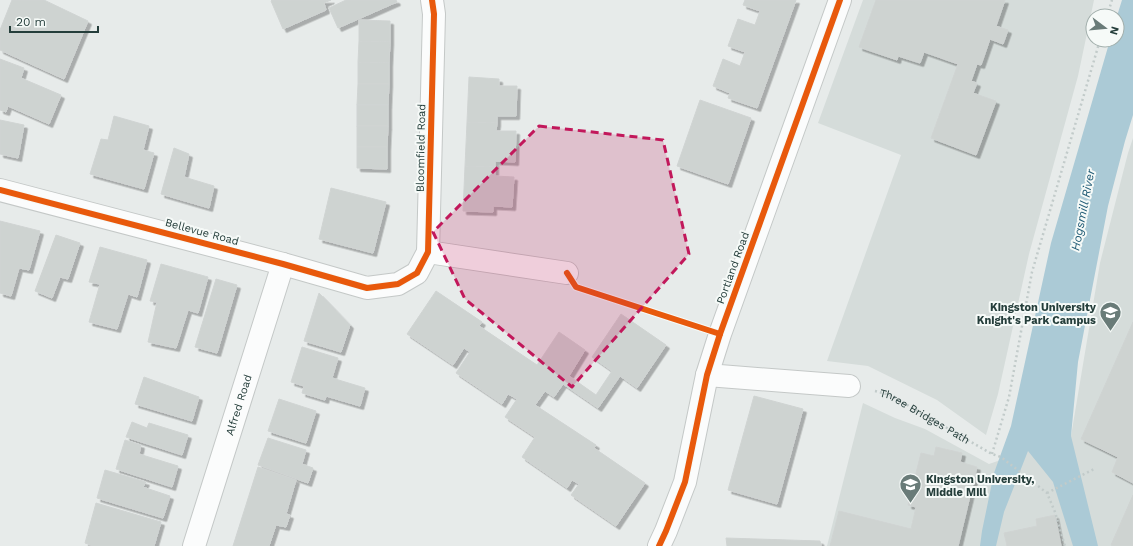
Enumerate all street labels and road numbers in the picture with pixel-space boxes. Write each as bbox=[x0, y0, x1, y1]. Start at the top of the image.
street label: Bloomfield Road bbox=[414, 104, 428, 192]
street label: Bellevue Road bbox=[164, 216, 240, 248]
street label: Portland Road bbox=[714, 230, 752, 306]
street label: Alfred Road bbox=[223, 373, 254, 437]
street label: Three Bridges Path bbox=[878, 386, 972, 446]

